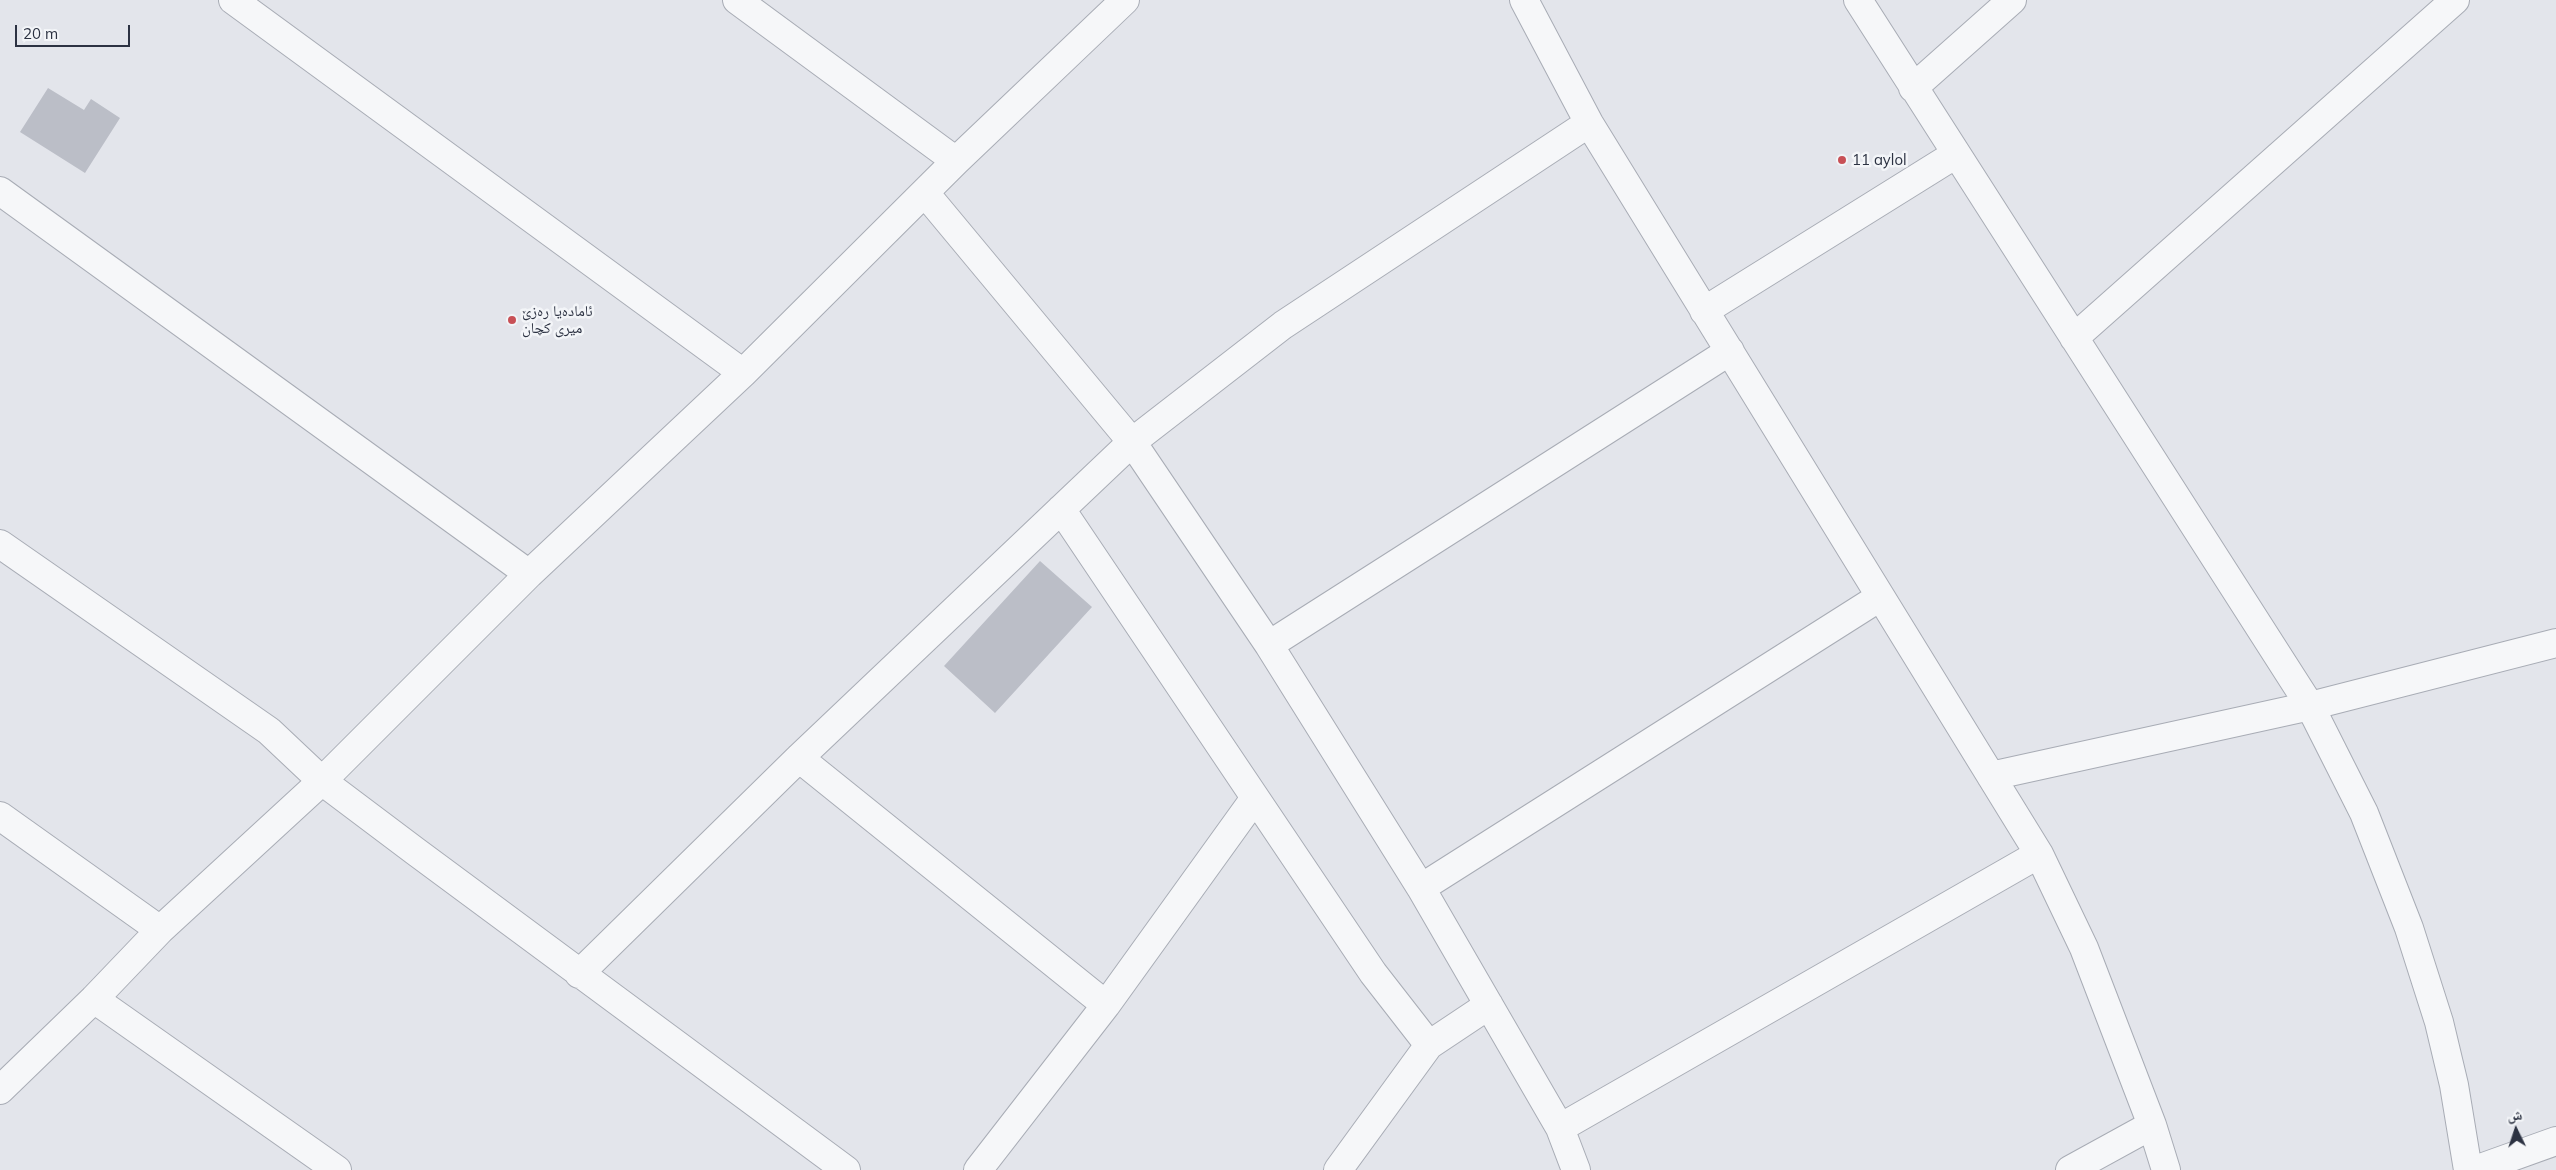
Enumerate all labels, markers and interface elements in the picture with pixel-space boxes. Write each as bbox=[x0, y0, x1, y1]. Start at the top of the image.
scale bar bbox=[18, 15, 132, 47]
text: 20 m bbox=[23, 24, 58, 43]
place label: 11 aylol bbox=[1852, 151, 1907, 169]
marker: 11 aylol bbox=[1836, 154, 1848, 166]
place label: ئامادەيا رەزێ ميرى كچان bbox=[522, 302, 593, 337]
marker: ئامادەيا رەزێ ميرى كچان bbox=[506, 314, 518, 326]
north arrow bbox=[2491, 1105, 2541, 1155]
text: ش bbox=[2507, 1106, 2523, 1125]

